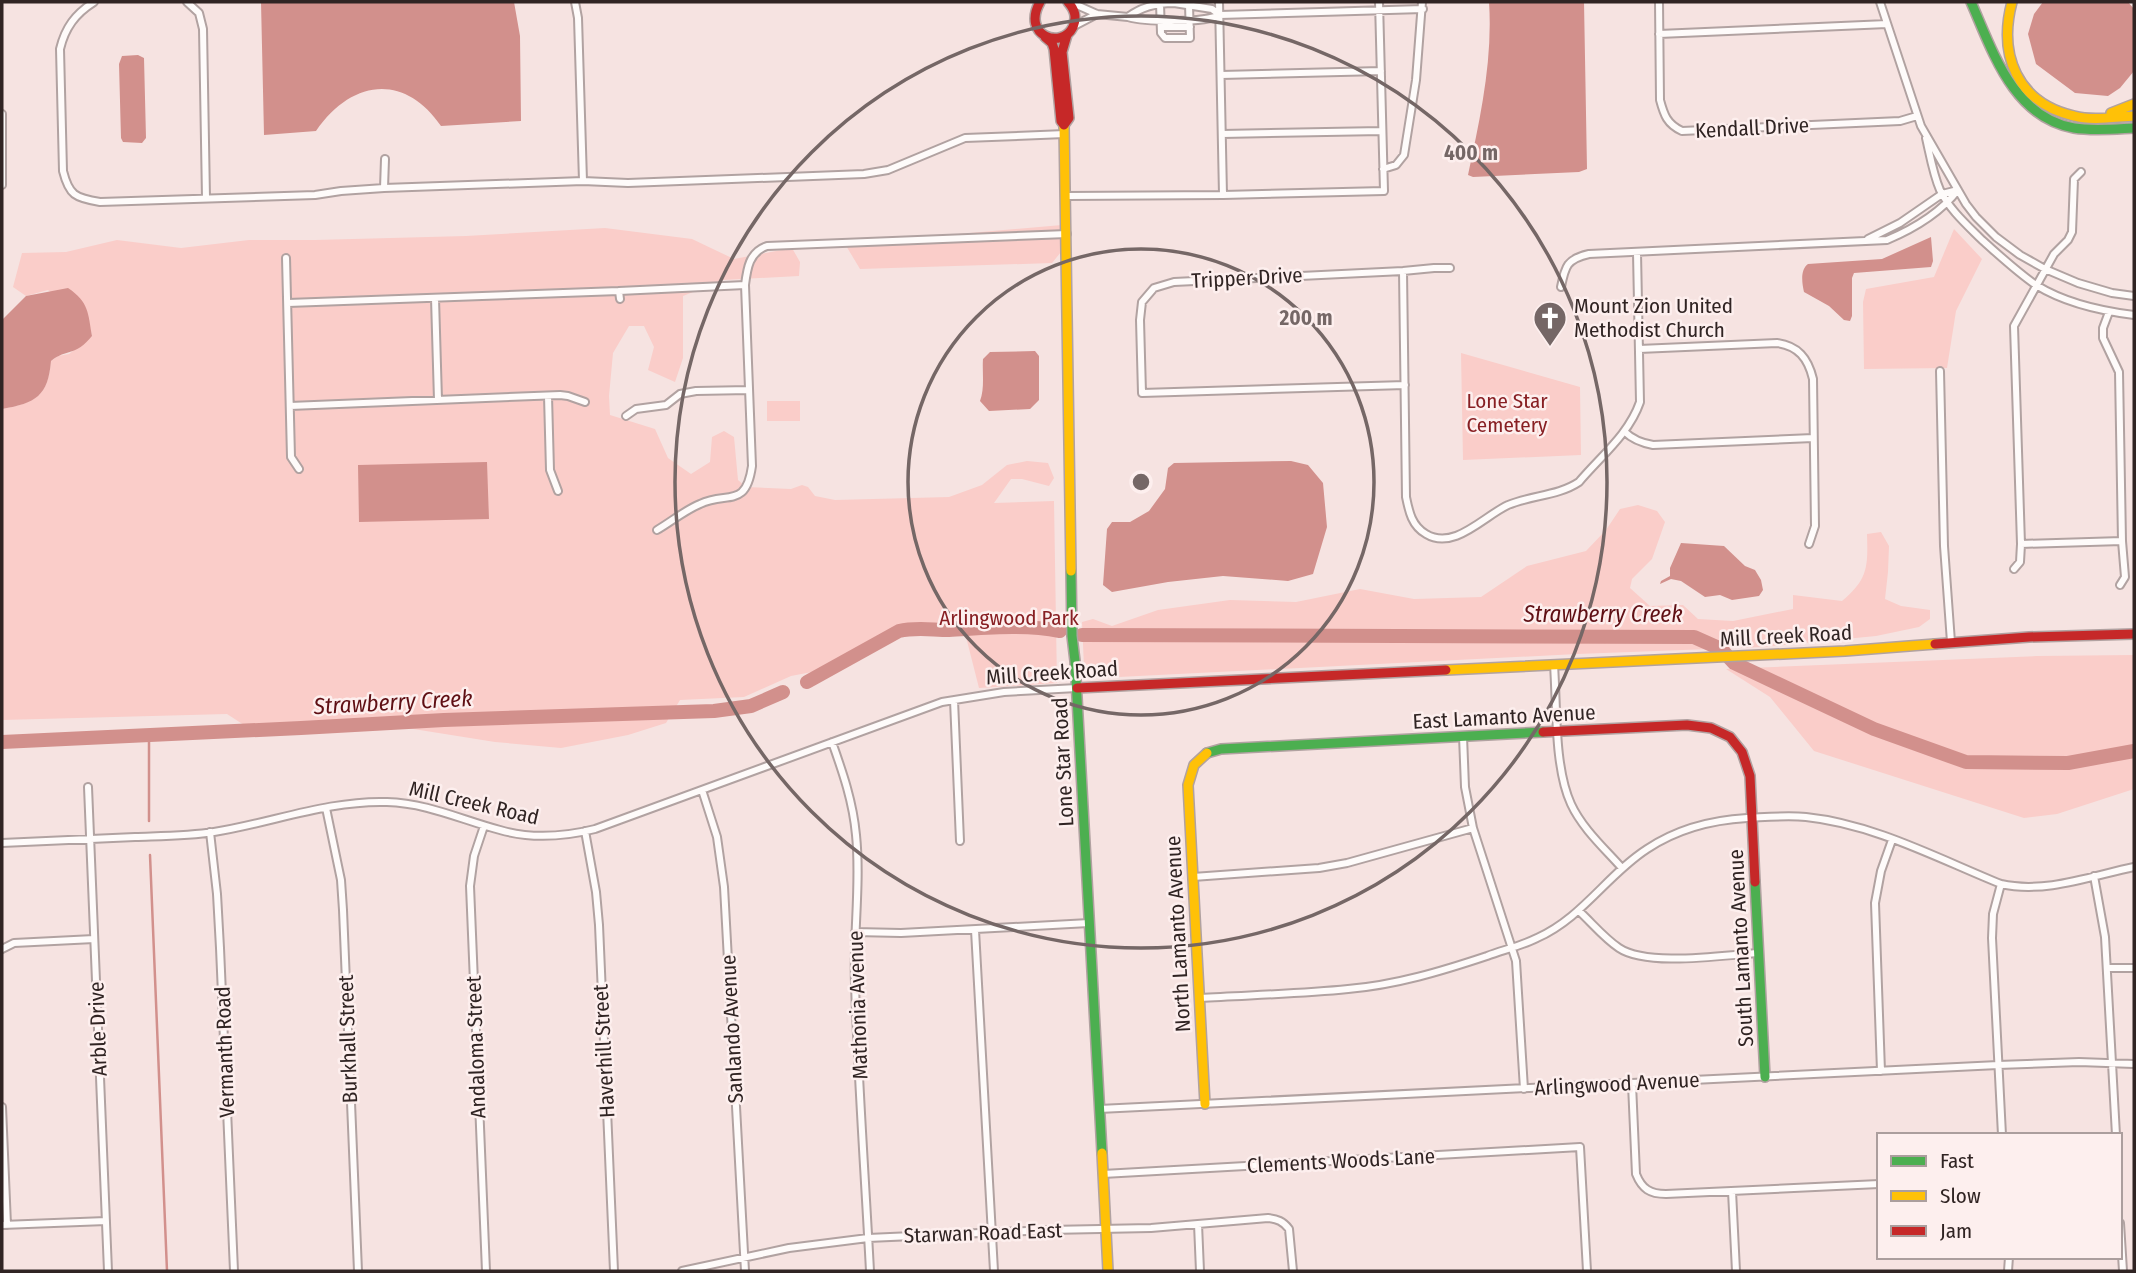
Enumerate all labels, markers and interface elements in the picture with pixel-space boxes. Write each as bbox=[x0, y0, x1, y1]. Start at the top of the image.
street label: Kendall Drive bbox=[1694, 112, 1810, 144]
text: 400 m bbox=[1444, 140, 1498, 166]
street label: Tripper Drive bbox=[1191, 262, 1303, 294]
place label: Mount Zion United Methodist Church bbox=[1574, 293, 1733, 343]
church icon: Mount Zion United Methodist Church bbox=[1531, 299, 1569, 348]
text: 200 m bbox=[1278, 305, 1333, 331]
park label: Lone Star Cemetery bbox=[1466, 388, 1548, 438]
centre of rings bbox=[1129, 470, 1153, 494]
water label: Strawberry Creek bbox=[1522, 600, 1683, 628]
park label: Arlingwood Park bbox=[939, 605, 1079, 631]
street label: Mill Creek Road bbox=[1719, 620, 1853, 652]
street label: Mill Creek Road bbox=[985, 655, 1119, 691]
water label: Strawberry Creek bbox=[312, 684, 473, 720]
street label: Lone Star Road bbox=[1047, 697, 1079, 827]
street label: East Lamanto Avenue bbox=[1412, 699, 1596, 735]
street label: Mill Creek Road bbox=[407, 775, 541, 831]
street label: North Lamanto Avenue bbox=[1160, 835, 1196, 1033]
street label: South Lamanto Avenue bbox=[1723, 849, 1759, 1047]
street label: Mathonia Avenue bbox=[842, 930, 874, 1080]
street label: Sanlando Avenue bbox=[715, 954, 749, 1104]
street label: Burkhall Street bbox=[333, 974, 363, 1104]
street label: Andaloma Street bbox=[461, 975, 491, 1119]
street label: Arble Drive bbox=[83, 981, 113, 1077]
street label: Haverhill Street bbox=[588, 983, 620, 1118]
street label: Vermanth Road bbox=[210, 986, 240, 1118]
street label: Arlingwood Avenue bbox=[1534, 1067, 1700, 1101]
legend bbox=[1877, 1133, 2122, 1259]
street label: Clements Woods Lane bbox=[1246, 1143, 1436, 1179]
text: Fast bbox=[1940, 1148, 1974, 1174]
text: Slow bbox=[1940, 1183, 1981, 1209]
street label: Starwan Road East bbox=[903, 1217, 1063, 1249]
text: Jam bbox=[1940, 1218, 1972, 1244]

